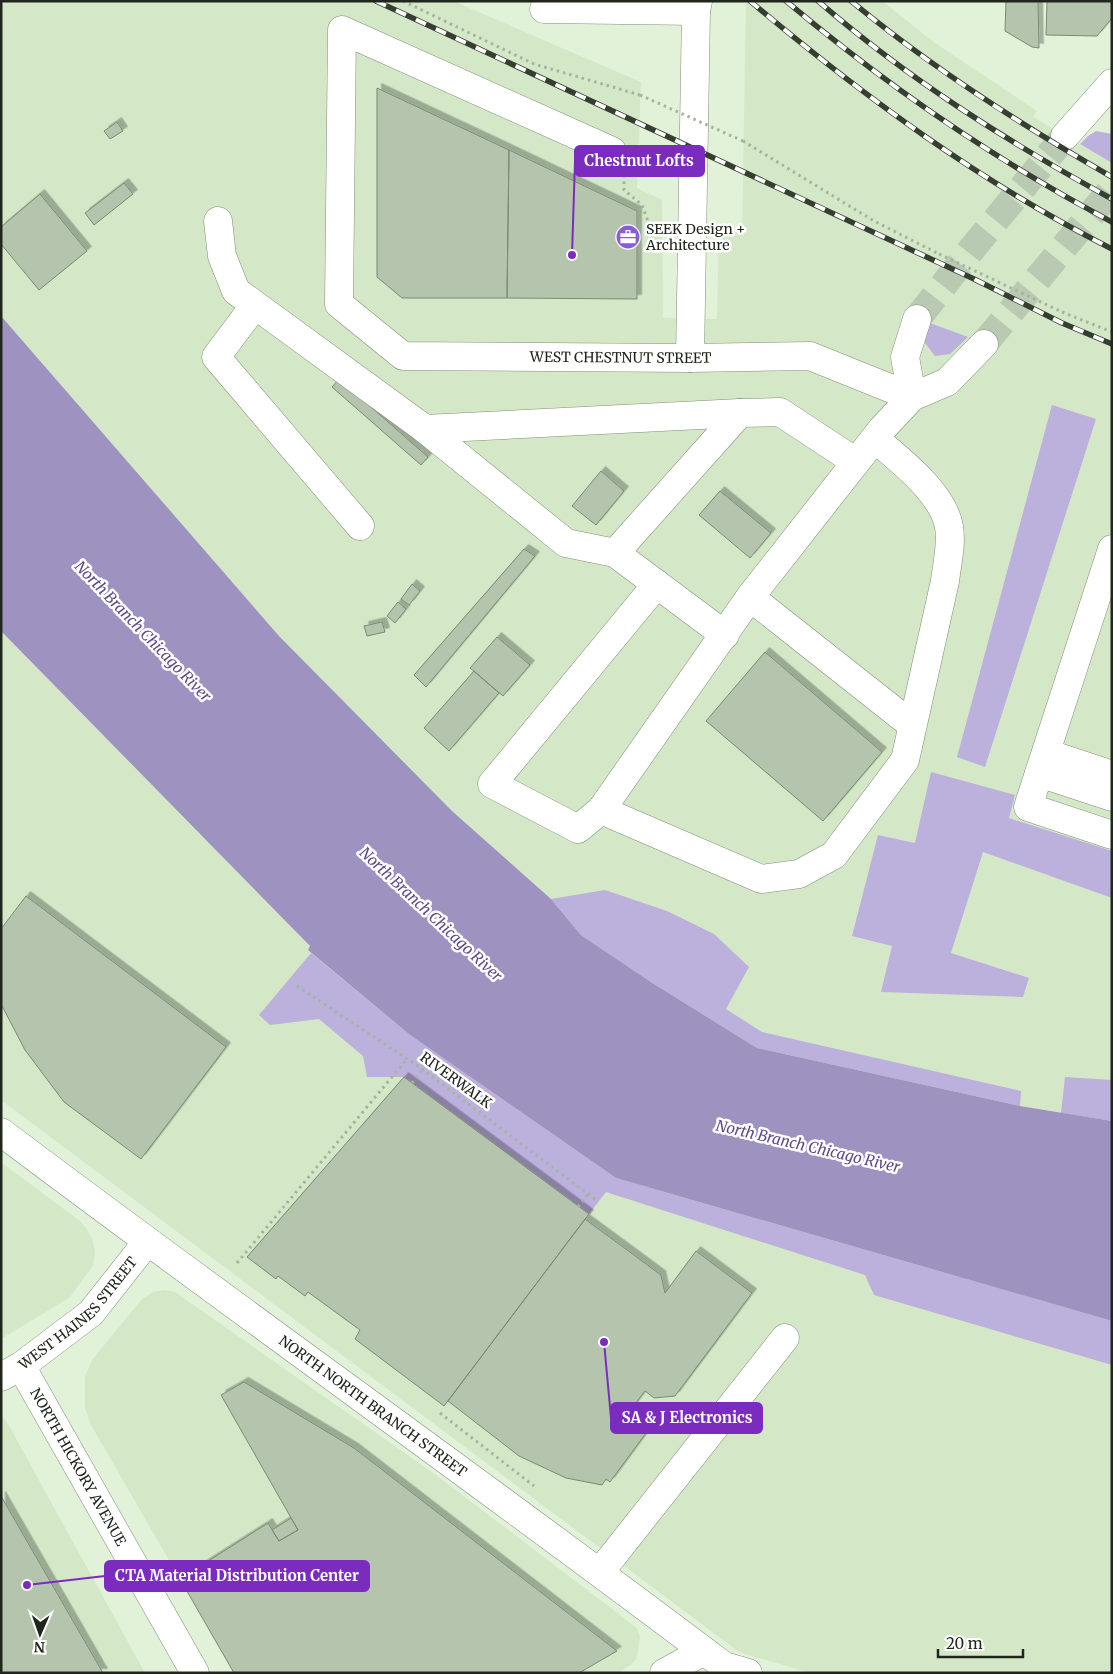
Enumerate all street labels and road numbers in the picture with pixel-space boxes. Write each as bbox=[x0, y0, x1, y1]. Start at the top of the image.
street label: WEST CHESTNUT STREET bbox=[529, 348, 712, 367]
street label: RIVERWALK bbox=[417, 1048, 496, 1113]
street label: WEST HAINES STREET bbox=[14, 1253, 141, 1374]
street label: NORTH NORTH BRANCH STREET bbox=[275, 1332, 471, 1481]
street label: NORTH HICKORY AVENUE bbox=[26, 1385, 130, 1549]

